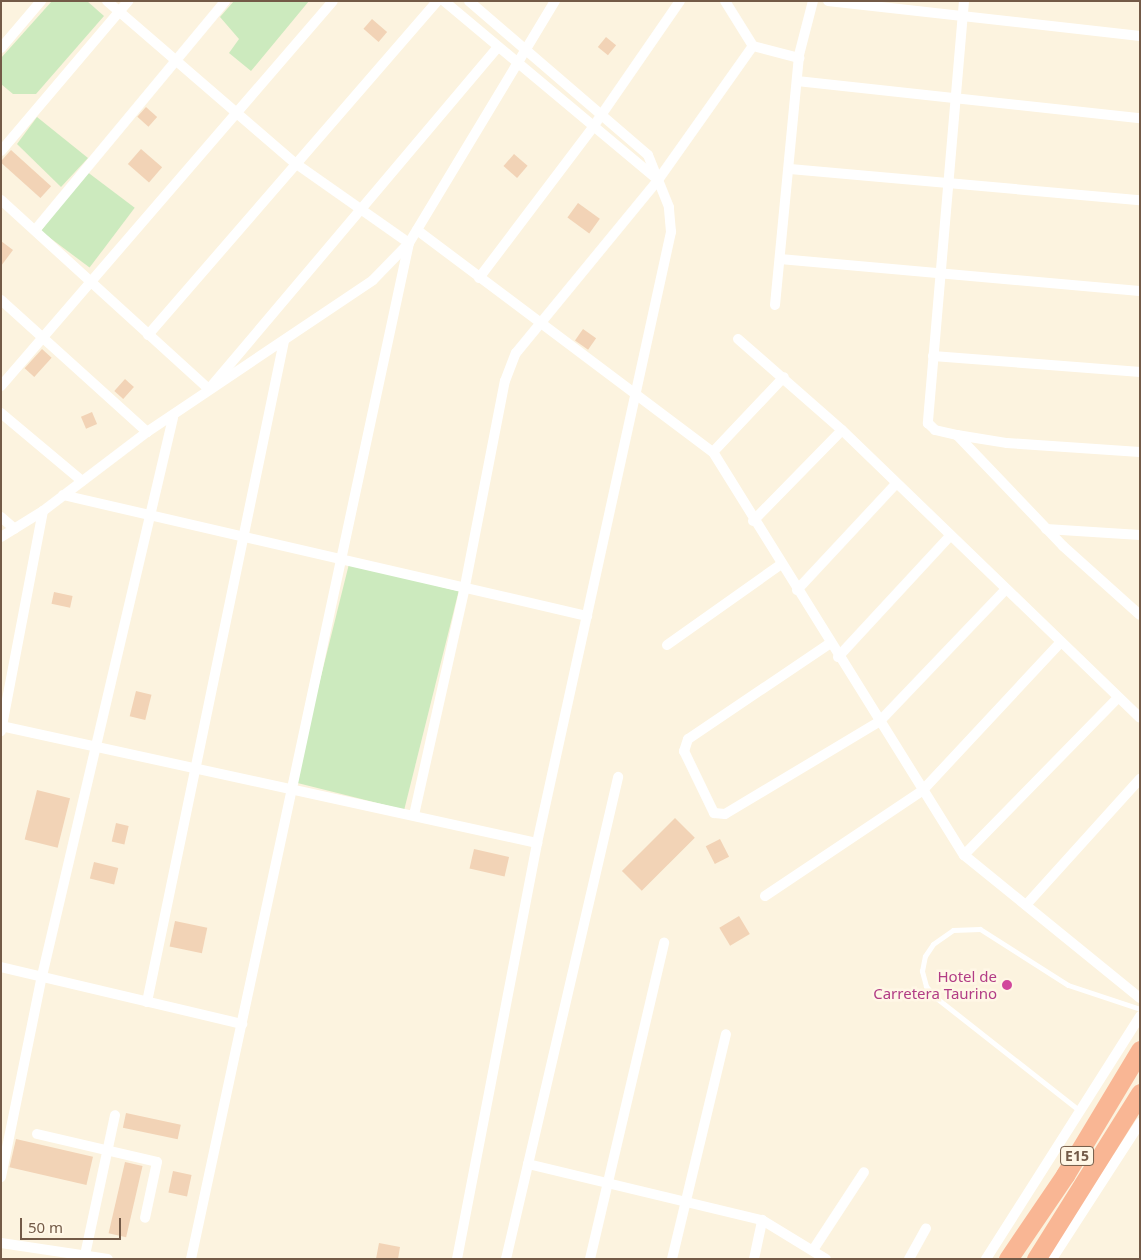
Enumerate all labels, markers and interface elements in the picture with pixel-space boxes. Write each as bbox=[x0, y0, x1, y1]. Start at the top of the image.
place label: Hotel de Carretera Taurino bbox=[873, 967, 997, 1002]
marker: Hotel de Carretera Taurino bbox=[1001, 979, 1013, 991]
road number: E15 bbox=[1060, 1144, 1094, 1168]
scale bar bbox=[22, 1208, 124, 1240]
text: 50 m bbox=[28, 1217, 63, 1237]

